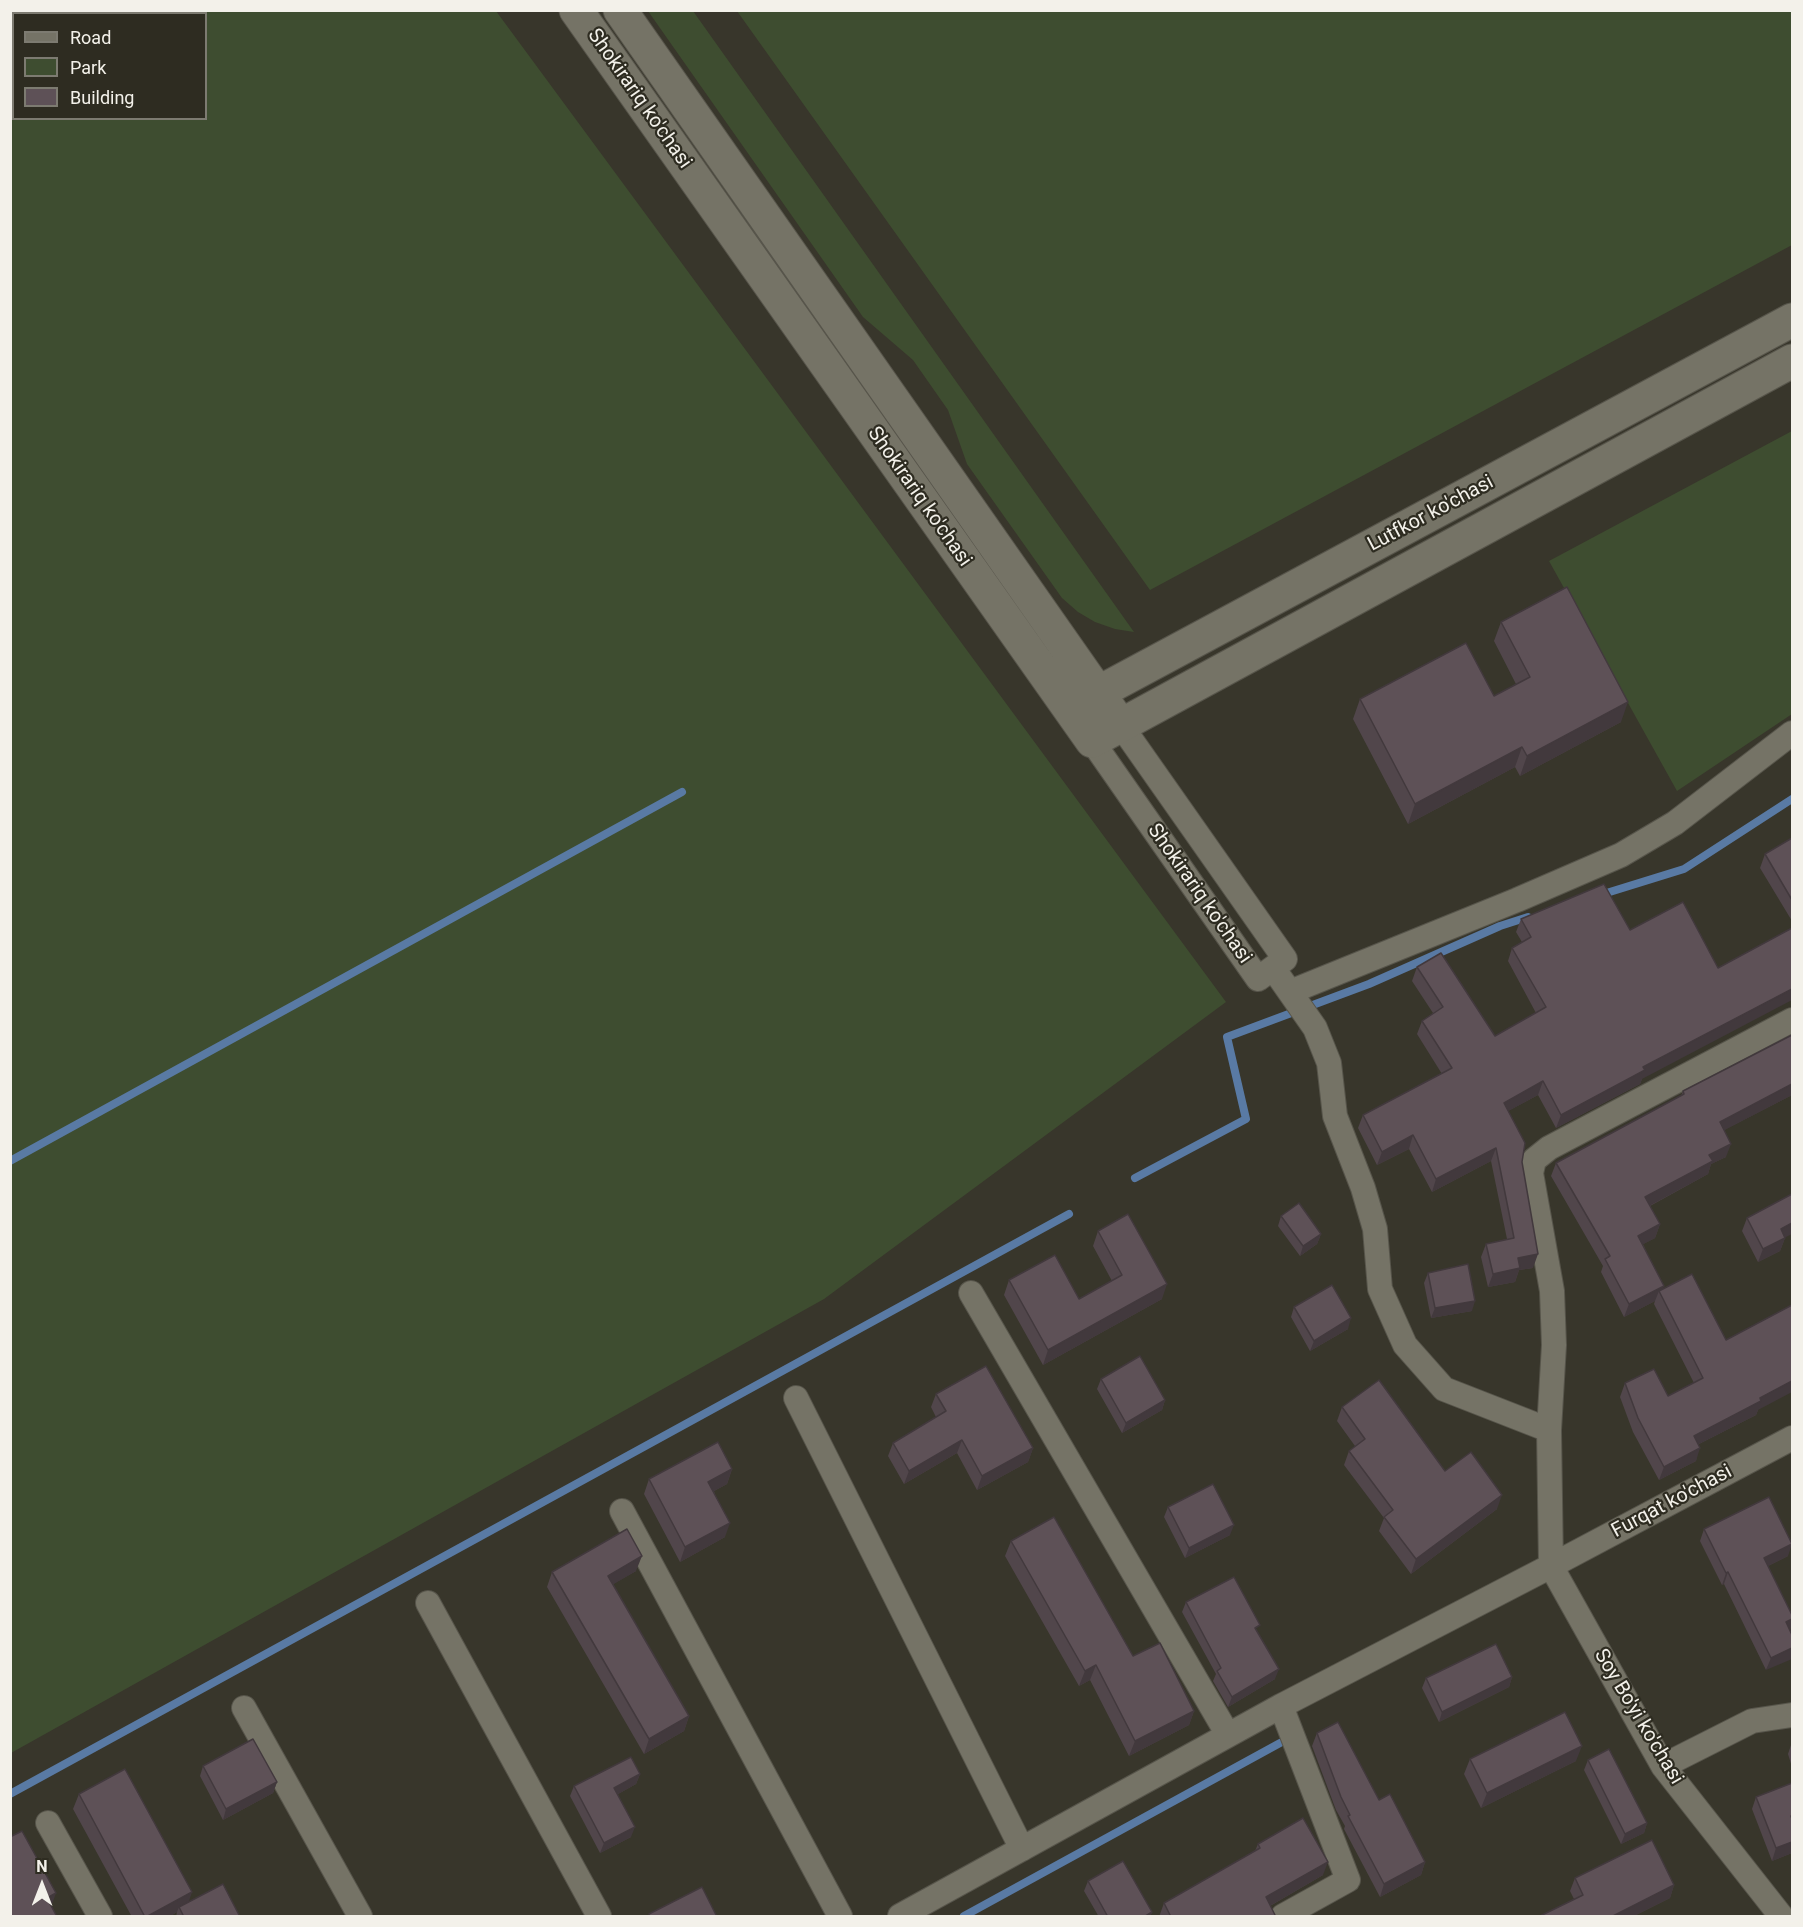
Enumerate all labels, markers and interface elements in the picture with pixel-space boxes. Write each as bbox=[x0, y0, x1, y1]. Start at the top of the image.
legend bbox=[12, 12, 207, 120]
street label: Shokirariq ko'chasi bbox=[582, 24, 696, 174]
text: Road bbox=[70, 27, 111, 48]
text: Park bbox=[70, 57, 106, 78]
text: Building bbox=[70, 87, 134, 108]
street label: Shokirariq ko'chasi bbox=[862, 422, 976, 572]
street label: Lutfkor ko'chasi bbox=[1364, 471, 1498, 557]
street label: Shokirariq ko'chasi bbox=[1142, 819, 1256, 969]
street label: Furqat ko'chasi bbox=[1608, 1460, 1736, 1544]
street label: Soy Bo'yi ko'chasi bbox=[1588, 1645, 1688, 1789]
north arrow bbox=[12, 1855, 72, 1915]
text: N bbox=[36, 1857, 48, 1876]

